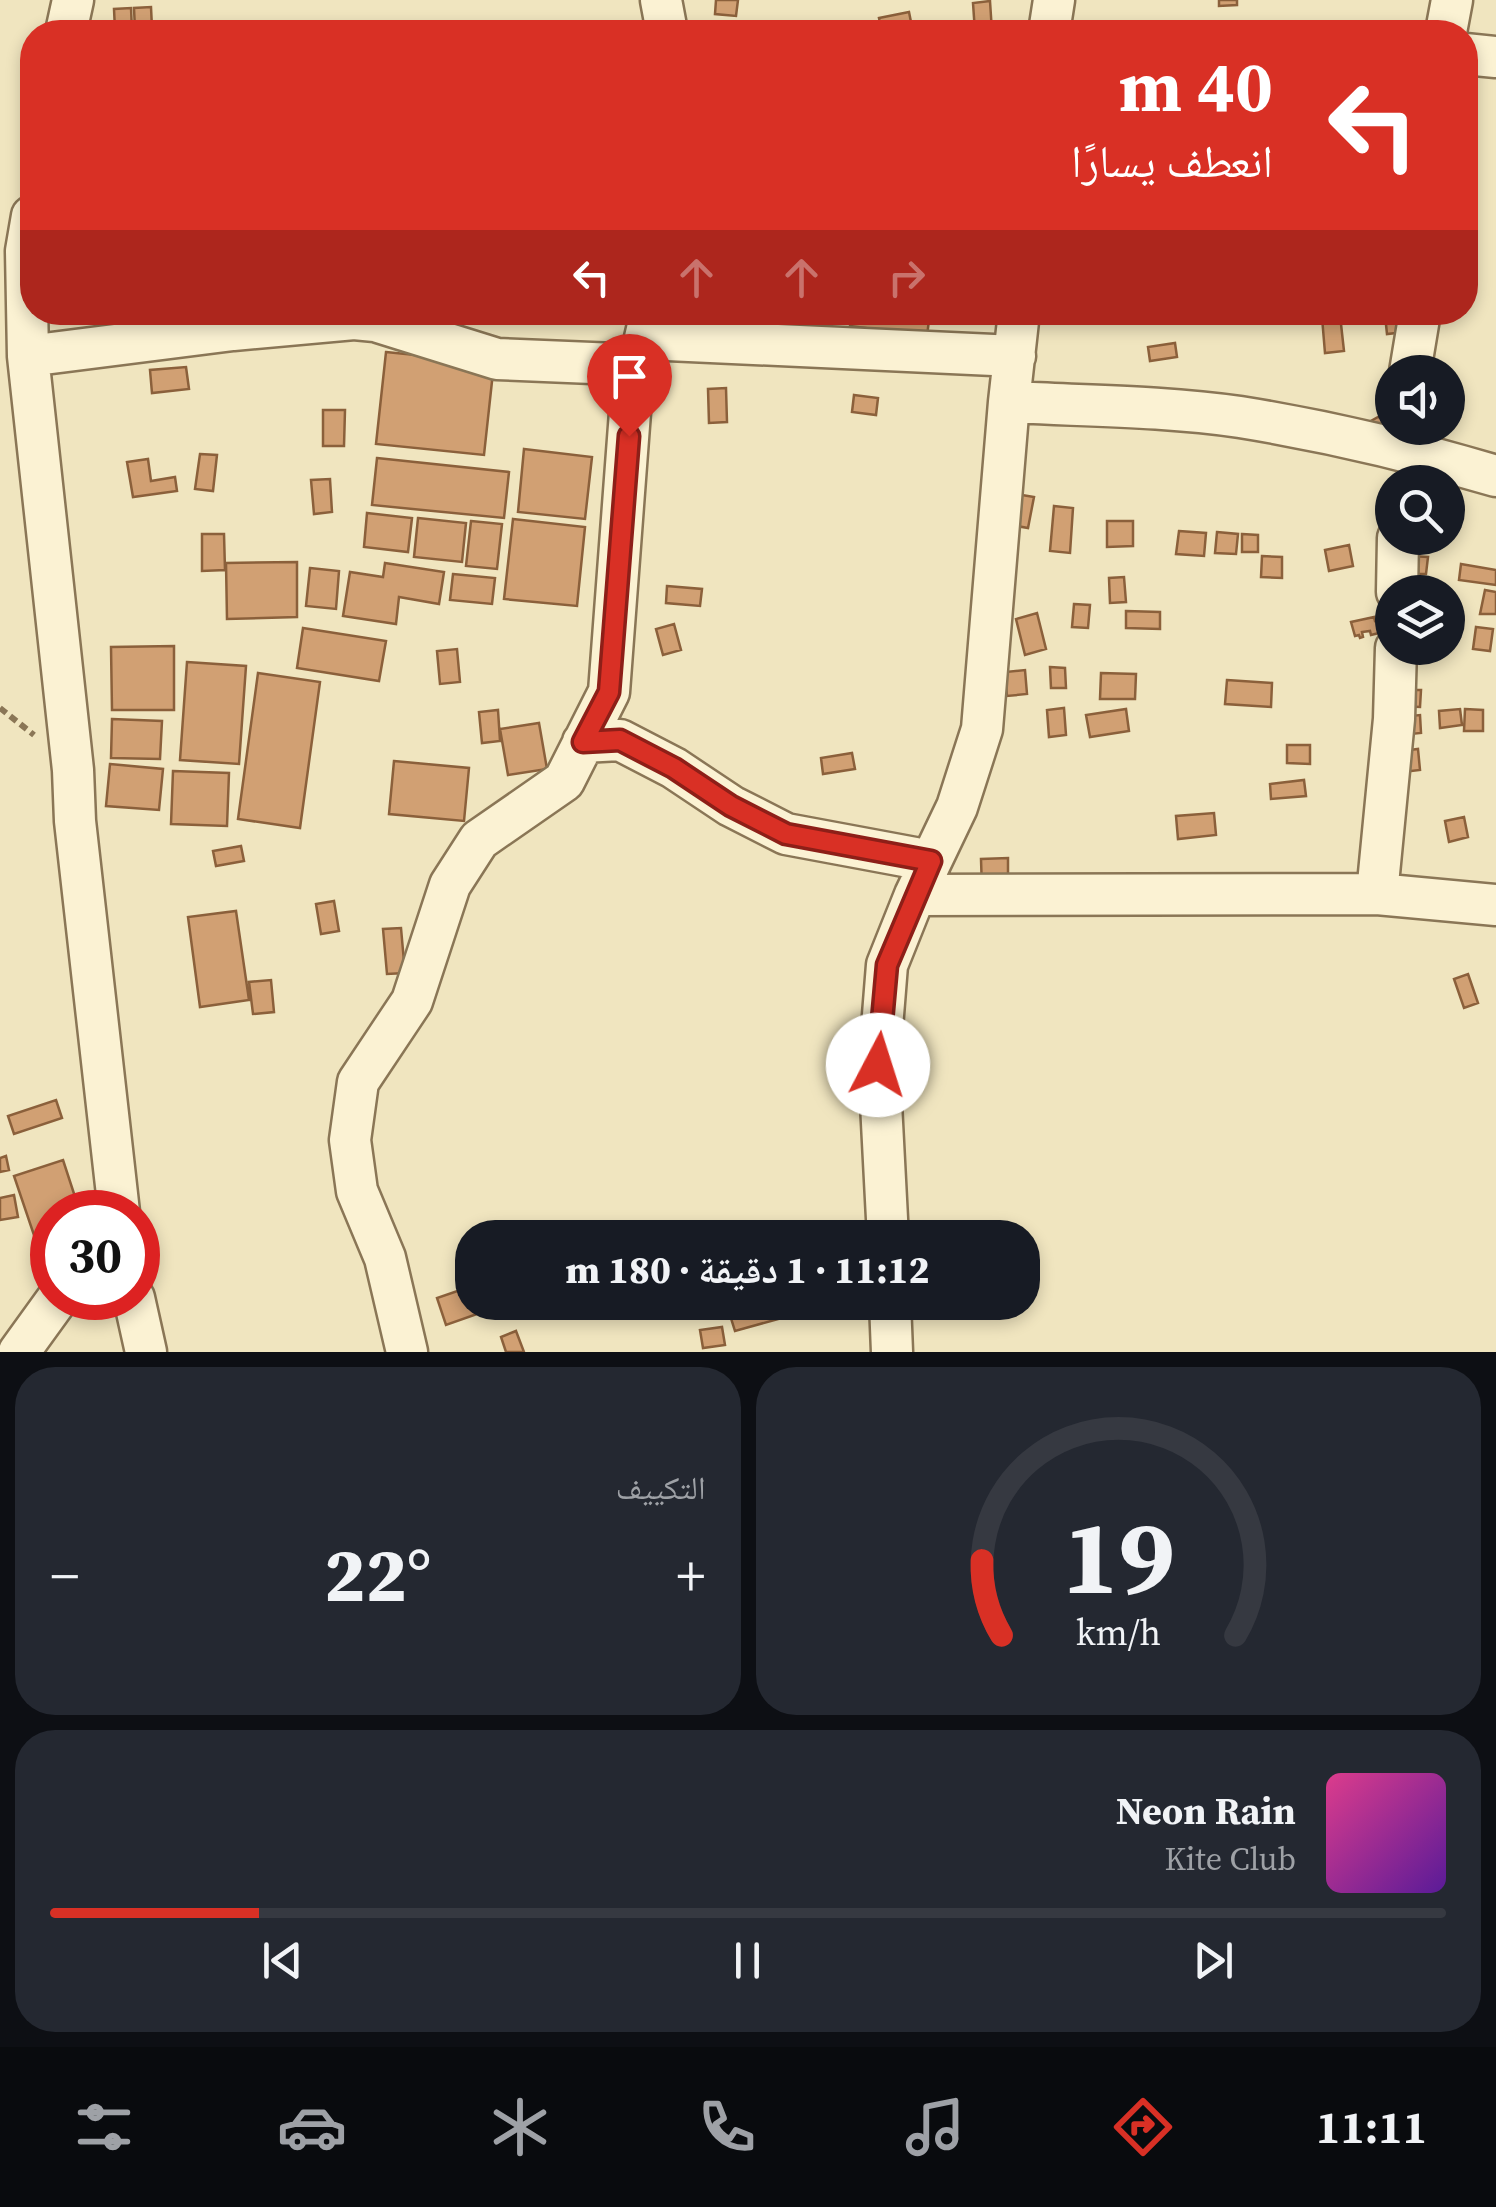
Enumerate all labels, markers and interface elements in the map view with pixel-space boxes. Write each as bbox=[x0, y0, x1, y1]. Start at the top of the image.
text: 40 m bbox=[1119, 38, 1273, 134]
icon: left bbox=[1308, 60, 1438, 190]
text: انعطف يسارًا bbox=[1071, 130, 1273, 192]
icon: left bbox=[564, 250, 619, 305]
icon: ahead bbox=[669, 250, 724, 305]
icon: ahead bbox=[774, 250, 829, 305]
icon: right bbox=[879, 250, 934, 305]
pin bbox=[587, 334, 672, 437]
icon: arrive bbox=[602, 349, 657, 404]
map controls bbox=[1375, 355, 1465, 665]
button: sound bbox=[1375, 355, 1465, 445]
button: search bbox=[1375, 465, 1465, 555]
button: layers bbox=[1375, 575, 1465, 665]
position arrow bbox=[826, 1013, 930, 1117]
speed limit sign: 30 bbox=[30, 1190, 160, 1320]
text: 11:12 · 1 دقيقة · 180 m bbox=[566, 1244, 929, 1296]
text: التكييف bbox=[616, 1466, 706, 1510]
text: 19 bbox=[1062, 1485, 1175, 1628]
text: 22° bbox=[324, 1523, 431, 1626]
text: − bbox=[50, 1538, 79, 1613]
text: + bbox=[676, 1538, 705, 1613]
text: km/h bbox=[1076, 1608, 1161, 1657]
text: Neon Rain bbox=[1116, 1785, 1296, 1837]
text: Kite Club bbox=[1164, 1837, 1296, 1881]
icon: previous bbox=[255, 1933, 310, 1988]
icon: pause bbox=[720, 1933, 775, 1988]
icon: next bbox=[1186, 1933, 1241, 1988]
icon: filters bbox=[69, 2092, 139, 2162]
icon: car bbox=[277, 2092, 347, 2162]
icon: climate bbox=[485, 2092, 555, 2162]
icon: phone bbox=[692, 2092, 762, 2162]
icon: music bbox=[900, 2092, 970, 2162]
icon: directions bbox=[1108, 2092, 1178, 2162]
text: 11:11 bbox=[1316, 2096, 1427, 2158]

